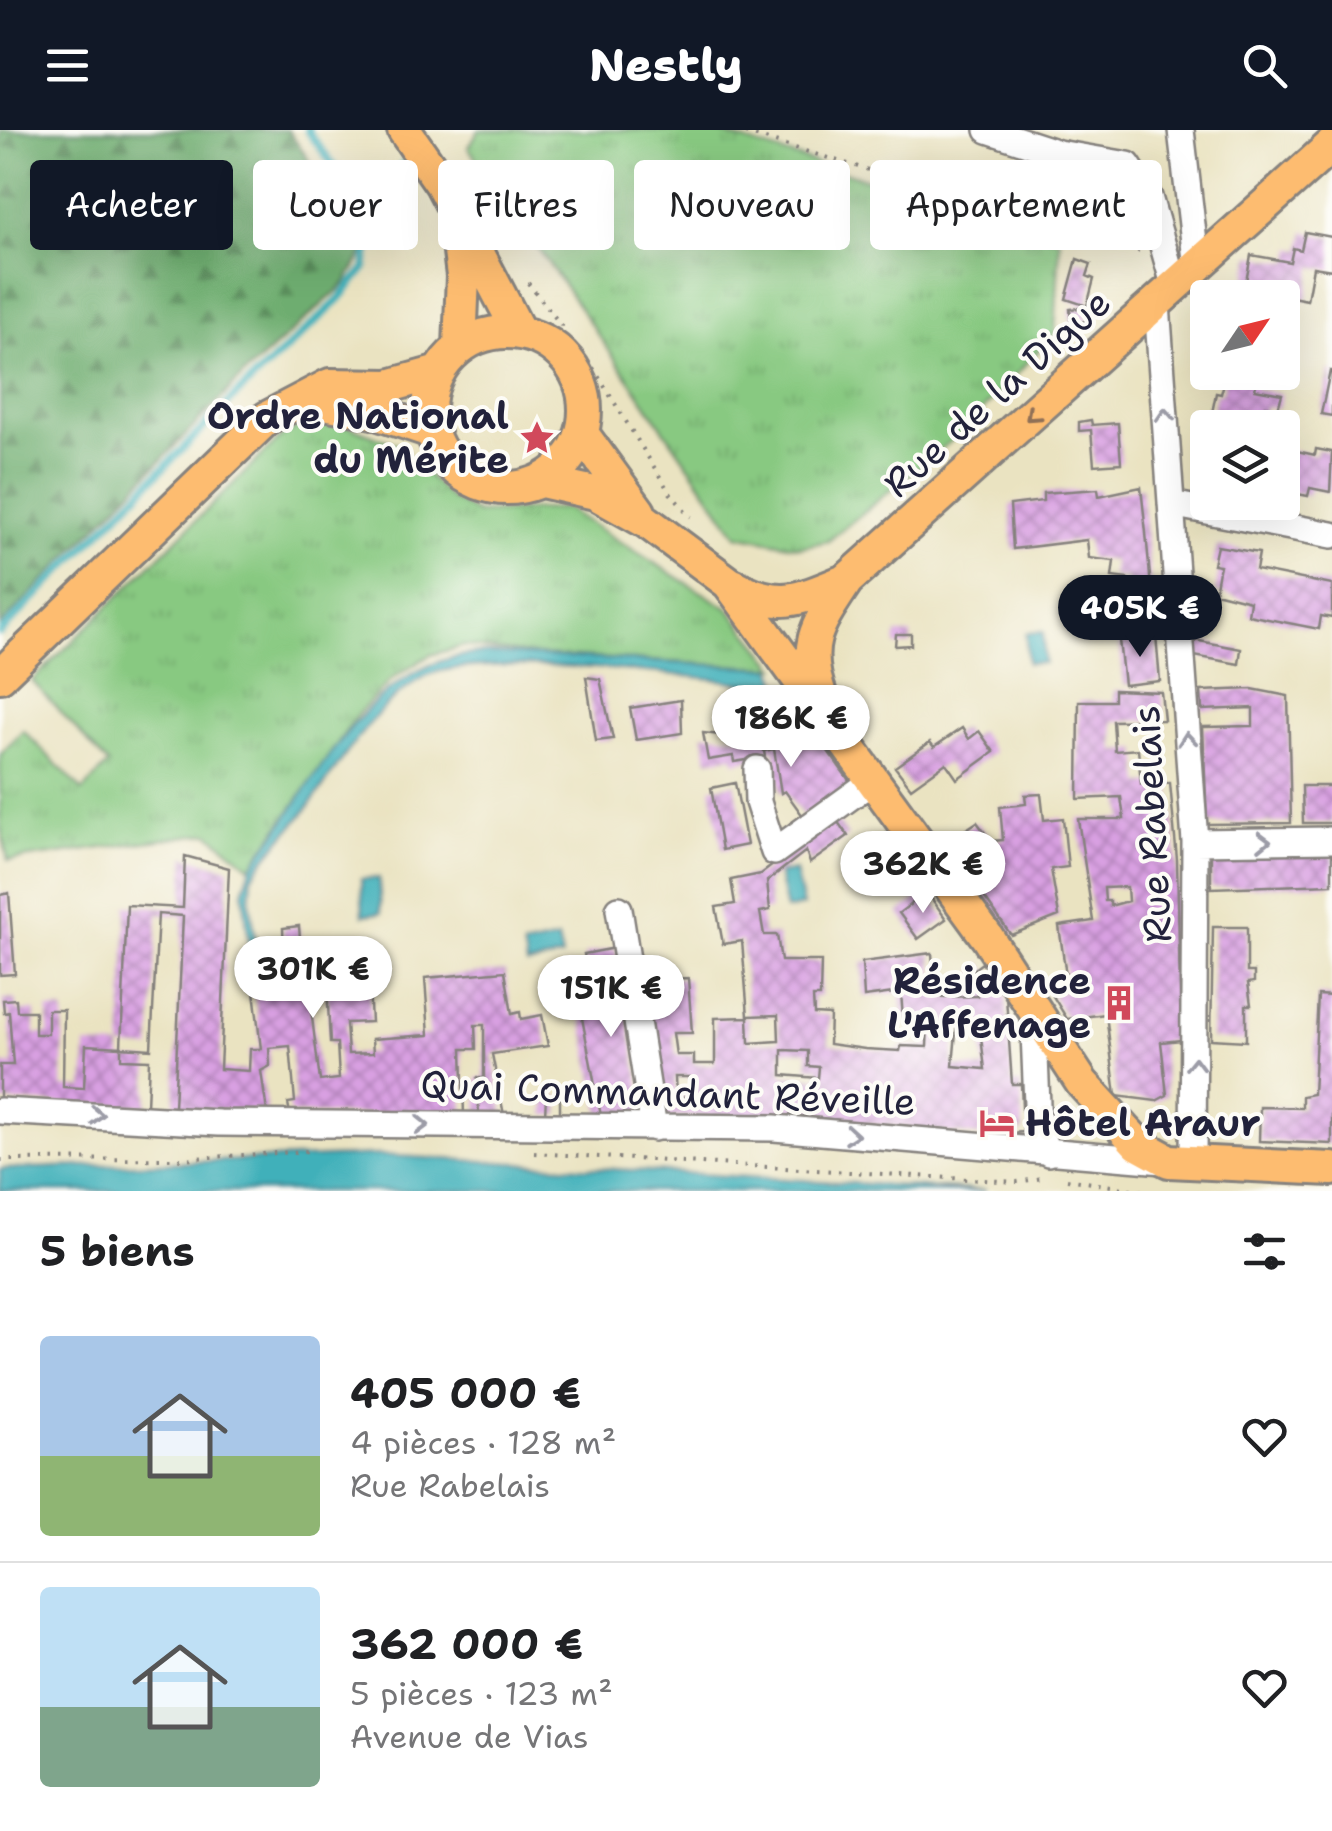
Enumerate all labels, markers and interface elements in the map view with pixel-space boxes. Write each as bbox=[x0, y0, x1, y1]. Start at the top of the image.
text: Nestly bbox=[589, 35, 743, 95]
icon: menu bbox=[40, 38, 95, 93]
icon: search bbox=[1237, 38, 1292, 93]
chip: Acheter bbox=[30, 160, 233, 250]
chip: Louer bbox=[253, 160, 418, 250]
chip: Filtres bbox=[438, 160, 614, 250]
chip: Nouveau bbox=[634, 160, 850, 250]
chip: Appartement bbox=[870, 160, 1162, 250]
street label: Rue de la Digue bbox=[872, 277, 1121, 508]
north arrow bbox=[1190, 280, 1300, 390]
map controls bbox=[1190, 280, 1300, 520]
place label: Ordre National du Mérite bbox=[207, 390, 509, 485]
one-way arrow bbox=[1025, 404, 1044, 422]
one-way arrow bbox=[1155, 407, 1176, 423]
button: layers bbox=[1190, 410, 1300, 520]
place icon: Ordre National du Mérite bbox=[518, 419, 556, 457]
pin: 405K € bbox=[1059, 575, 1221, 660]
text: 405K € bbox=[1080, 586, 1200, 629]
pin: 186K € bbox=[710, 685, 872, 770]
text: 186K € bbox=[734, 696, 848, 739]
street label: Rue Rabelais bbox=[1120, 704, 1183, 944]
one-way arrow bbox=[1176, 731, 1198, 747]
one-way arrow bbox=[1256, 830, 1272, 851]
pin: 362K € bbox=[842, 831, 1004, 916]
text: 362K € bbox=[862, 842, 984, 885]
pin: 301K € bbox=[232, 936, 394, 1021]
text: 301K € bbox=[256, 947, 370, 990]
pin: 151K € bbox=[530, 955, 692, 1040]
place label: Résidence L'Affenage bbox=[887, 955, 1091, 1050]
text: 151K € bbox=[560, 966, 662, 1009]
building icon: Résidence L'Affenage bbox=[1100, 984, 1138, 1022]
one-way arrow bbox=[1184, 1055, 1206, 1070]
street label: Quai Commandant Réveille bbox=[420, 1058, 916, 1127]
place label: Hôtel Araur bbox=[1025, 1097, 1261, 1148]
one-way arrow bbox=[90, 1104, 106, 1125]
hotel icon: Hôtel Araur bbox=[978, 1104, 1016, 1142]
one-way arrow bbox=[415, 1115, 431, 1136]
one-way arrow bbox=[844, 1123, 860, 1145]
text: 5 biens bbox=[40, 1223, 195, 1279]
icon: filters bbox=[1237, 1224, 1292, 1279]
text: 405 000 € bbox=[350, 1365, 581, 1421]
icon: home bbox=[120, 1376, 240, 1496]
icon: heart bbox=[1237, 1409, 1292, 1464]
text: 4 pièces · 128 m² bbox=[350, 1421, 616, 1464]
text: Rue Rabelais bbox=[350, 1464, 550, 1507]
text: 362 000 € bbox=[350, 1616, 583, 1672]
icon: home bbox=[120, 1627, 240, 1747]
icon: heart bbox=[1237, 1660, 1292, 1715]
text: 5 pièces · 123 m² bbox=[350, 1672, 613, 1715]
text: Avenue de Vias bbox=[350, 1715, 589, 1758]

